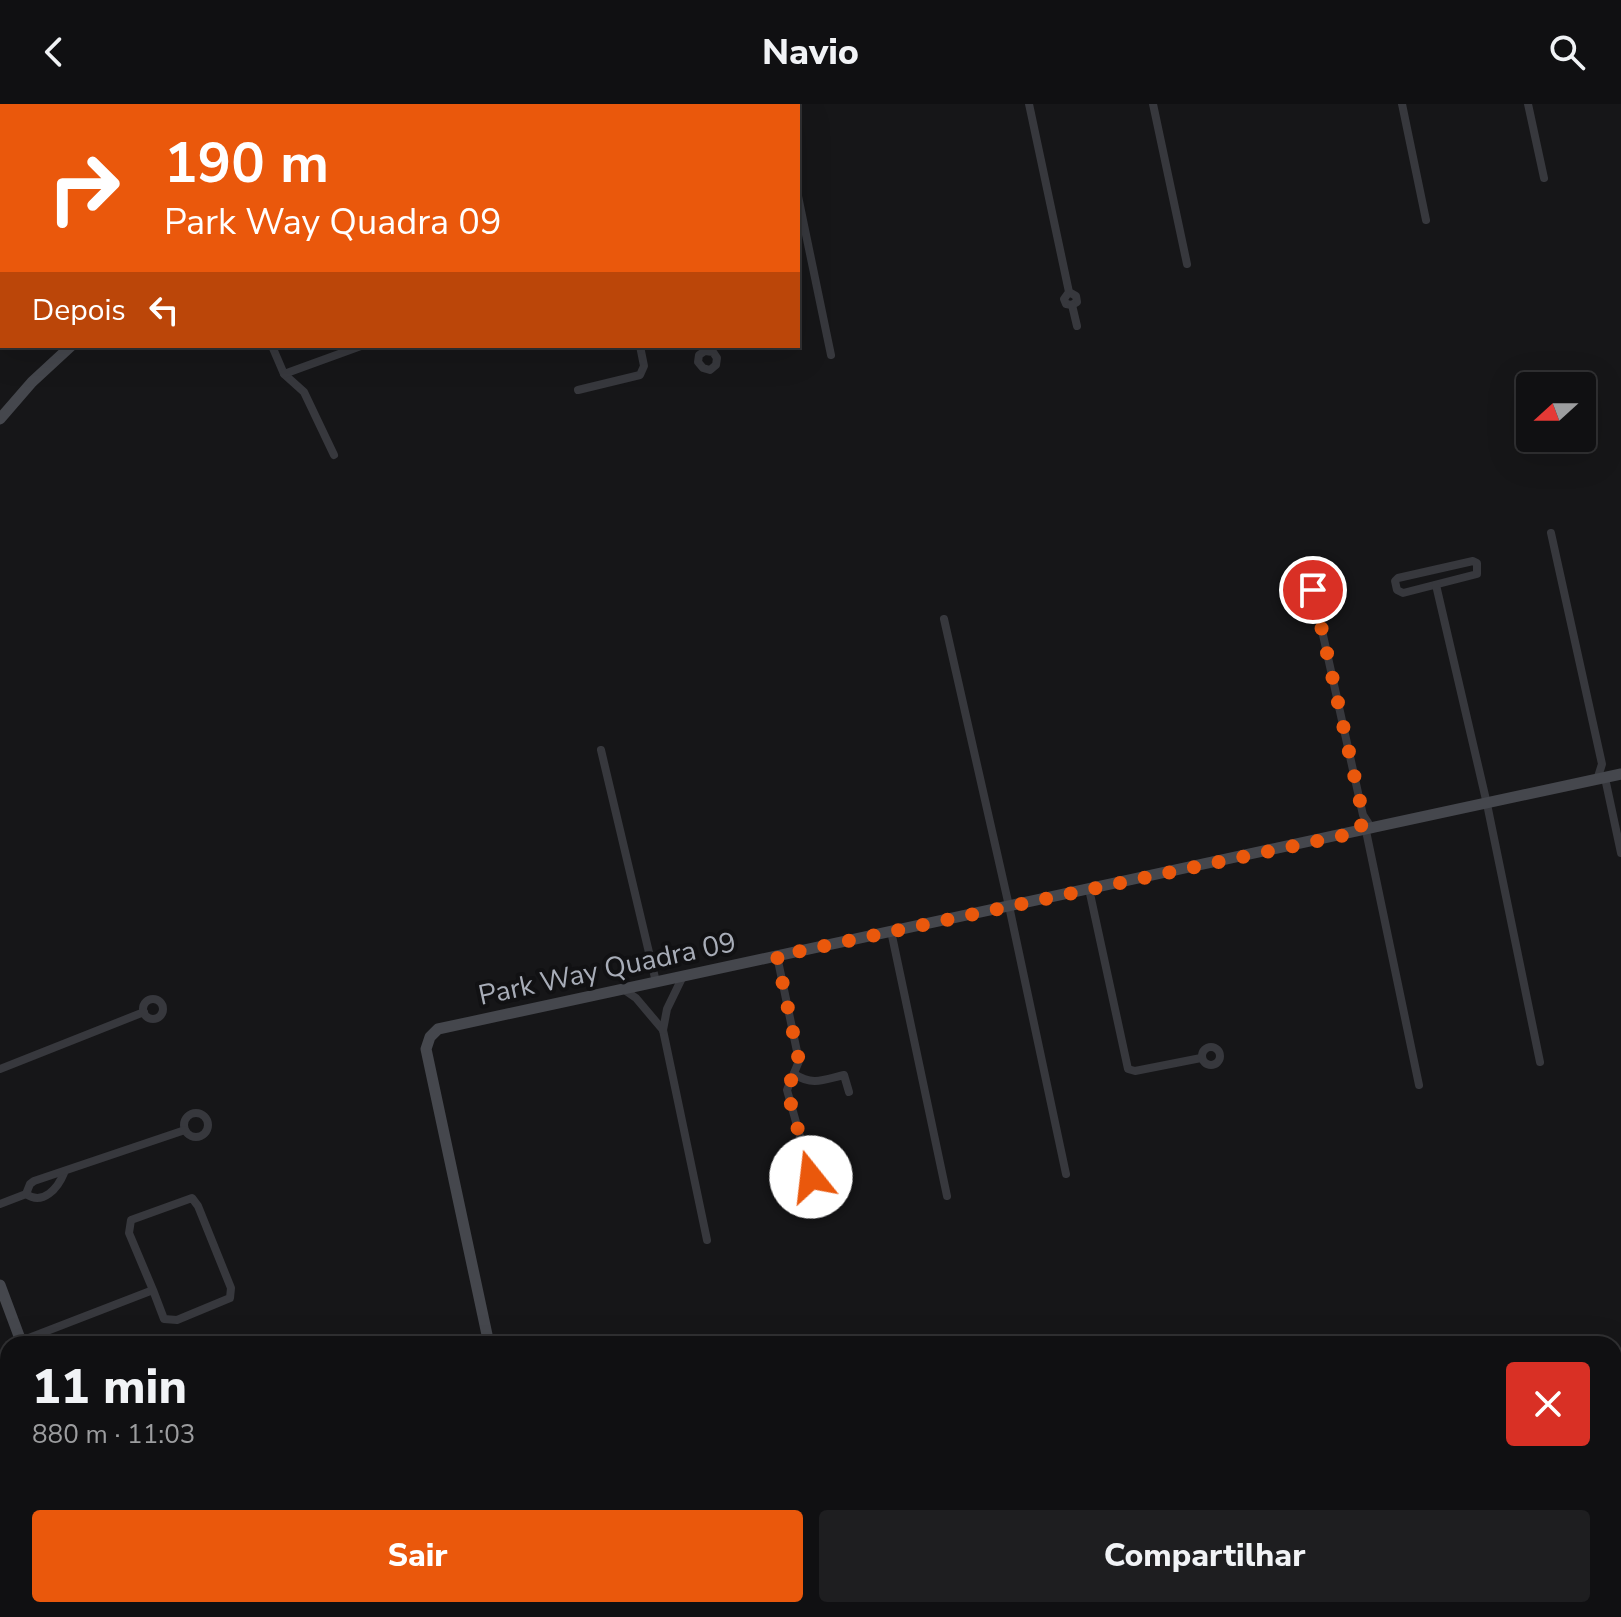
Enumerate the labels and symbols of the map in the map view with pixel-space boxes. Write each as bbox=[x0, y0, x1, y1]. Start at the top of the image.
north arrow bbox=[1516, 372, 1596, 452]
pin bbox=[1279, 556, 1347, 624]
street label: Park Way Quadra 09 bbox=[475, 923, 740, 1015]
position arrow bbox=[769, 1135, 853, 1219]

